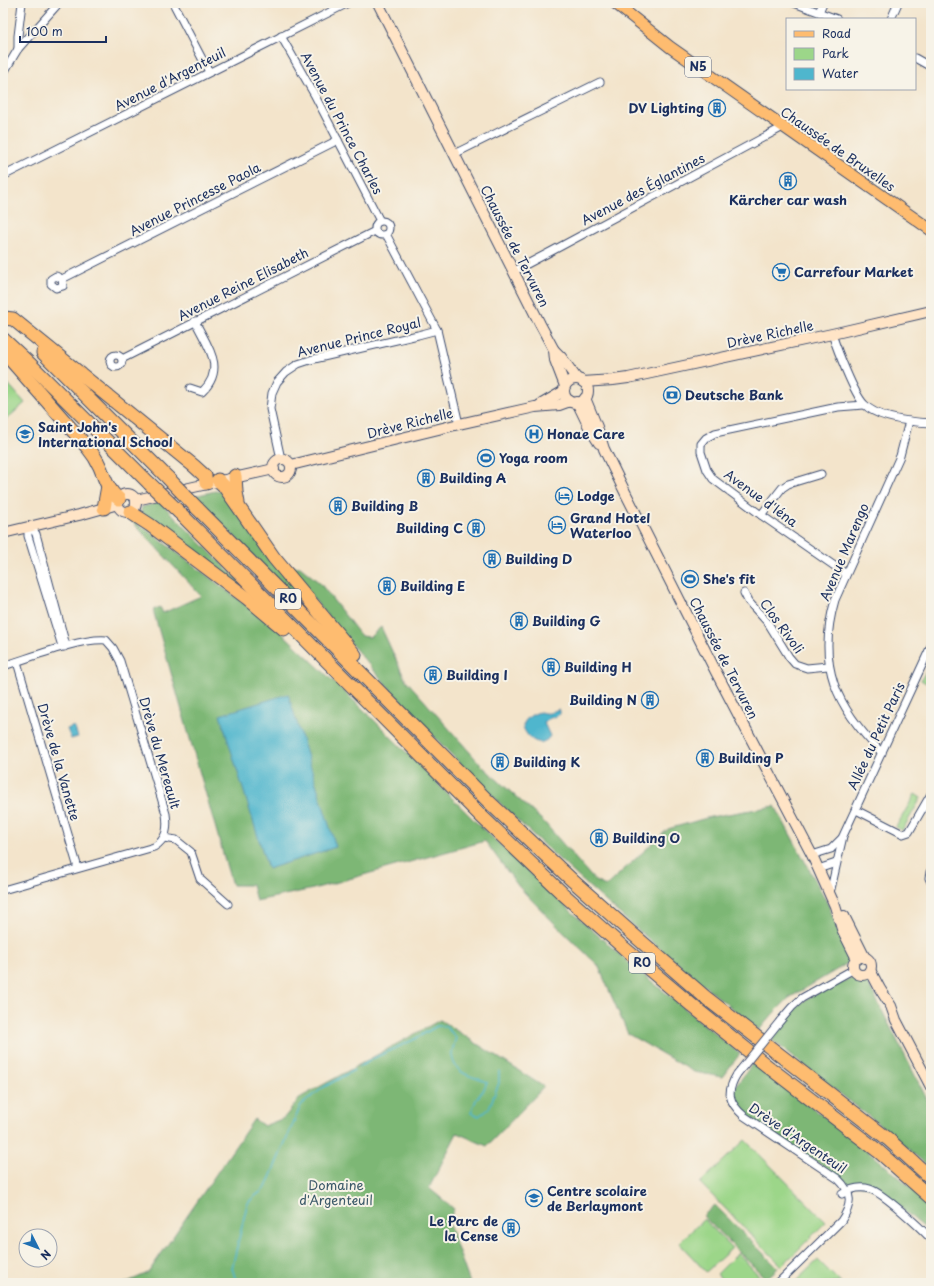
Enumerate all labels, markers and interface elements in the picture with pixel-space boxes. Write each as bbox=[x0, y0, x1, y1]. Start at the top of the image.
scale bar bbox=[20, 18, 106, 44]
legend bbox=[786, 18, 916, 90]
text: 100 m bbox=[26, 22, 63, 40]
text: Road bbox=[822, 24, 851, 42]
street label: Avenue d'Argenteuil bbox=[111, 42, 229, 115]
text: Park bbox=[822, 44, 849, 62]
street label: Avenue du Prince Charles bbox=[297, 48, 388, 197]
road number: N5 bbox=[685, 57, 711, 77]
text: Water bbox=[822, 64, 859, 82]
place label: DV Lighting bbox=[628, 98, 704, 117]
building icon: DV Lighting bbox=[707, 98, 727, 118]
street label: Chaussée de Bruxelles bbox=[777, 102, 900, 195]
street label: Avenue des Églantines bbox=[578, 148, 708, 229]
street label: Avenue Princesse Paola bbox=[126, 157, 264, 240]
building icon: Kärcher car wash bbox=[778, 171, 798, 191]
street label: Chaussée de Tervuren bbox=[476, 181, 554, 310]
place label: Kärcher car wash bbox=[729, 190, 847, 209]
street label: Avenue Reine Elisabeth bbox=[174, 242, 311, 325]
supermarket icon: Carrefour Market bbox=[771, 262, 791, 282]
place label: Carrefour Market bbox=[794, 262, 913, 281]
street label: Avenue Prince Royal bbox=[295, 312, 423, 361]
street label: Drève Richelle bbox=[725, 315, 815, 352]
bank icon: Deutsche Bank bbox=[662, 385, 682, 405]
place label: Deutsche Bank bbox=[685, 385, 784, 404]
street label: Drève Richelle bbox=[365, 403, 455, 442]
place label: Saint John's International School bbox=[38, 417, 173, 451]
school or university icon: Saint John's International School bbox=[15, 424, 35, 444]
hospital icon: Honae Care bbox=[524, 424, 544, 444]
place label: Honae Care bbox=[547, 424, 625, 443]
sports icon: Yoga room bbox=[476, 448, 496, 468]
place label: Yoga room bbox=[499, 448, 568, 467]
street label: Avenue d'Iéna bbox=[721, 464, 803, 531]
building icon: Building A bbox=[416, 468, 436, 488]
place label: Building A bbox=[439, 468, 506, 487]
hotel icon: Lodge bbox=[554, 486, 574, 506]
place label: Lodge bbox=[577, 486, 615, 505]
building icon: Building B bbox=[328, 496, 348, 516]
place label: Building B bbox=[351, 496, 418, 515]
street label: Avenue Marengo bbox=[814, 500, 873, 604]
place label: Grand Hotel Waterloo bbox=[570, 508, 650, 542]
hotel icon: Grand Hotel Waterloo bbox=[547, 515, 567, 535]
place label: Building C bbox=[396, 518, 463, 537]
building icon: Building C bbox=[466, 518, 486, 538]
building icon: Building D bbox=[482, 549, 502, 569]
place label: Building D bbox=[505, 549, 572, 568]
sports icon: She's fit bbox=[680, 569, 700, 589]
place label: She's fit bbox=[703, 569, 755, 588]
building icon: Building E bbox=[377, 576, 397, 596]
place label: Building E bbox=[400, 576, 465, 595]
road number: R0 bbox=[275, 589, 301, 609]
street label: Chaussée de Tervuren bbox=[685, 593, 763, 722]
street label: Clos Rivoli bbox=[756, 594, 809, 657]
building icon: Building G bbox=[509, 611, 529, 631]
place label: Building G bbox=[532, 611, 601, 630]
building icon: Building H bbox=[541, 657, 561, 677]
place label: Building H bbox=[564, 657, 632, 676]
building icon: Building I bbox=[423, 665, 443, 685]
place label: Building I bbox=[446, 665, 508, 684]
street label: Allée du Petit Paris bbox=[842, 679, 909, 793]
place label: Building N bbox=[569, 690, 637, 709]
building icon: Building N bbox=[640, 690, 660, 710]
street label: Drève du Mereault bbox=[135, 695, 186, 811]
street label: Drève de la Vanette bbox=[34, 701, 85, 823]
building icon: Building P bbox=[695, 748, 715, 768]
place label: Building P bbox=[718, 748, 784, 767]
building icon: Building K bbox=[490, 752, 510, 772]
place label: Building K bbox=[513, 752, 580, 771]
building icon: Building O bbox=[589, 828, 609, 848]
place label: Building O bbox=[612, 828, 681, 847]
road number: R0 bbox=[629, 953, 655, 973]
street label: Drève d'Argenteuil bbox=[746, 1098, 851, 1177]
park label: Domaine d'Argenteuil bbox=[299, 1175, 373, 1209]
place label: Centre scolaire de Berlaymont bbox=[547, 1181, 647, 1215]
school or university icon: Centre scolaire de Berlaymont bbox=[524, 1188, 544, 1208]
place label: Le Parc de la Cense bbox=[429, 1211, 498, 1245]
building icon: Le Parc de la Cense bbox=[501, 1218, 521, 1238]
north arrow bbox=[18, 1228, 58, 1268]
text: N bbox=[36, 1246, 55, 1264]

